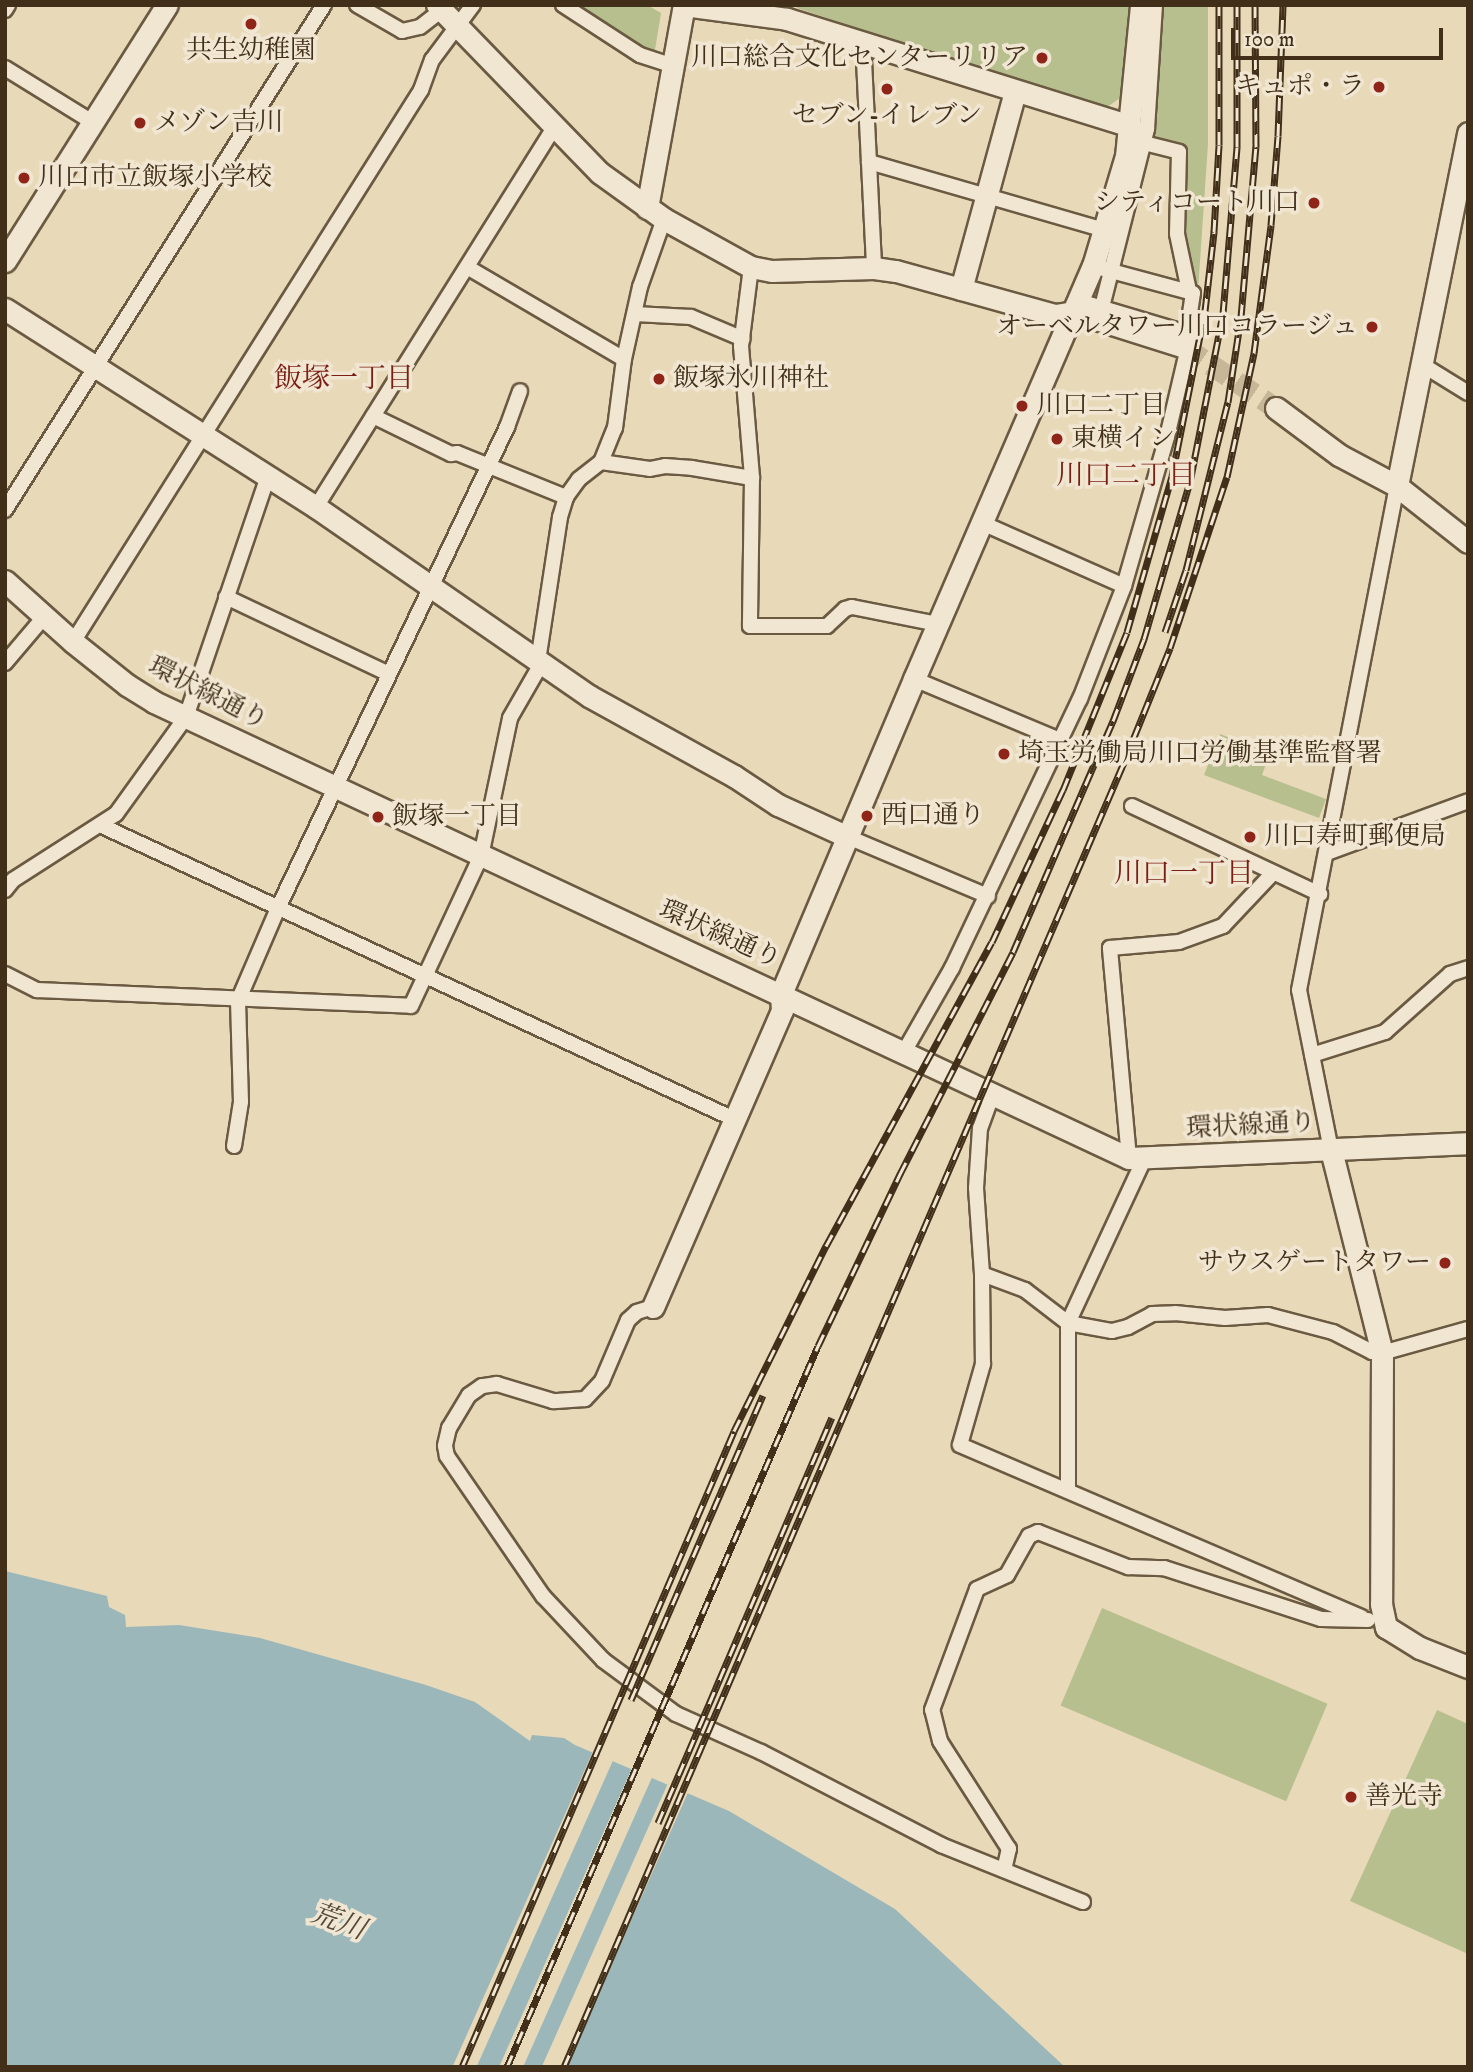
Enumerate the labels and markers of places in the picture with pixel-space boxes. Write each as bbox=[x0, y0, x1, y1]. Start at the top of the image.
marker: 共生幼稚園 bbox=[243, 16, 259, 32]
place label: 共生幼稚園 bbox=[186, 35, 316, 67]
place label: 川口総合文化センターリリア bbox=[690, 42, 1028, 74]
marker: 川口総合文化センターリリア bbox=[1034, 50, 1050, 66]
place label: キュポ・ラ bbox=[1235, 71, 1365, 103]
marker: キュポ・ラ bbox=[1371, 79, 1387, 95]
marker: セブン-イレブン bbox=[879, 81, 895, 97]
place label: セブン-イレブン bbox=[791, 100, 983, 132]
place label: メゾン吉川 bbox=[154, 107, 284, 139]
marker: メゾン吉川 bbox=[132, 115, 148, 131]
place label: 川口市立飯塚小学校 bbox=[38, 162, 272, 194]
marker: 川口市立飯塚小学校 bbox=[16, 170, 32, 186]
place label: シティコート川口 bbox=[1092, 187, 1300, 219]
marker: シティコート川口 bbox=[1306, 195, 1322, 211]
place label: オーベルタワー川口コラージュ bbox=[994, 311, 1358, 343]
marker: オーベルタワー川口コラージュ bbox=[1364, 319, 1380, 335]
place label: 飯塚氷川神社 bbox=[673, 363, 829, 395]
marker: 飯塚氷川神社 bbox=[651, 371, 667, 387]
place label: 川口二丁目 bbox=[1036, 390, 1166, 422]
marker: 川口二丁目 bbox=[1014, 398, 1030, 414]
place label: 東横イン bbox=[1071, 423, 1175, 455]
marker: 東横イン bbox=[1049, 431, 1065, 447]
place label: 埼玉労働局川口労働基準監督署 bbox=[1018, 738, 1382, 770]
marker: 埼玉労働局川口労働基準監督署 bbox=[996, 746, 1012, 762]
place label: 西口通り bbox=[881, 800, 985, 832]
place label: 飯塚一丁目 bbox=[392, 801, 522, 833]
marker: 西口通り bbox=[859, 808, 875, 824]
marker: 飯塚一丁目 bbox=[370, 809, 386, 825]
place label: 川口寿町郵便局 bbox=[1264, 821, 1446, 853]
marker: 川口寿町郵便局 bbox=[1242, 829, 1258, 845]
place label: サウスゲートタワー bbox=[1197, 1247, 1431, 1279]
marker: サウスゲートタワー bbox=[1437, 1255, 1453, 1271]
place label: 善光寺 bbox=[1365, 1781, 1443, 1813]
marker: 善光寺 bbox=[1343, 1789, 1359, 1805]

